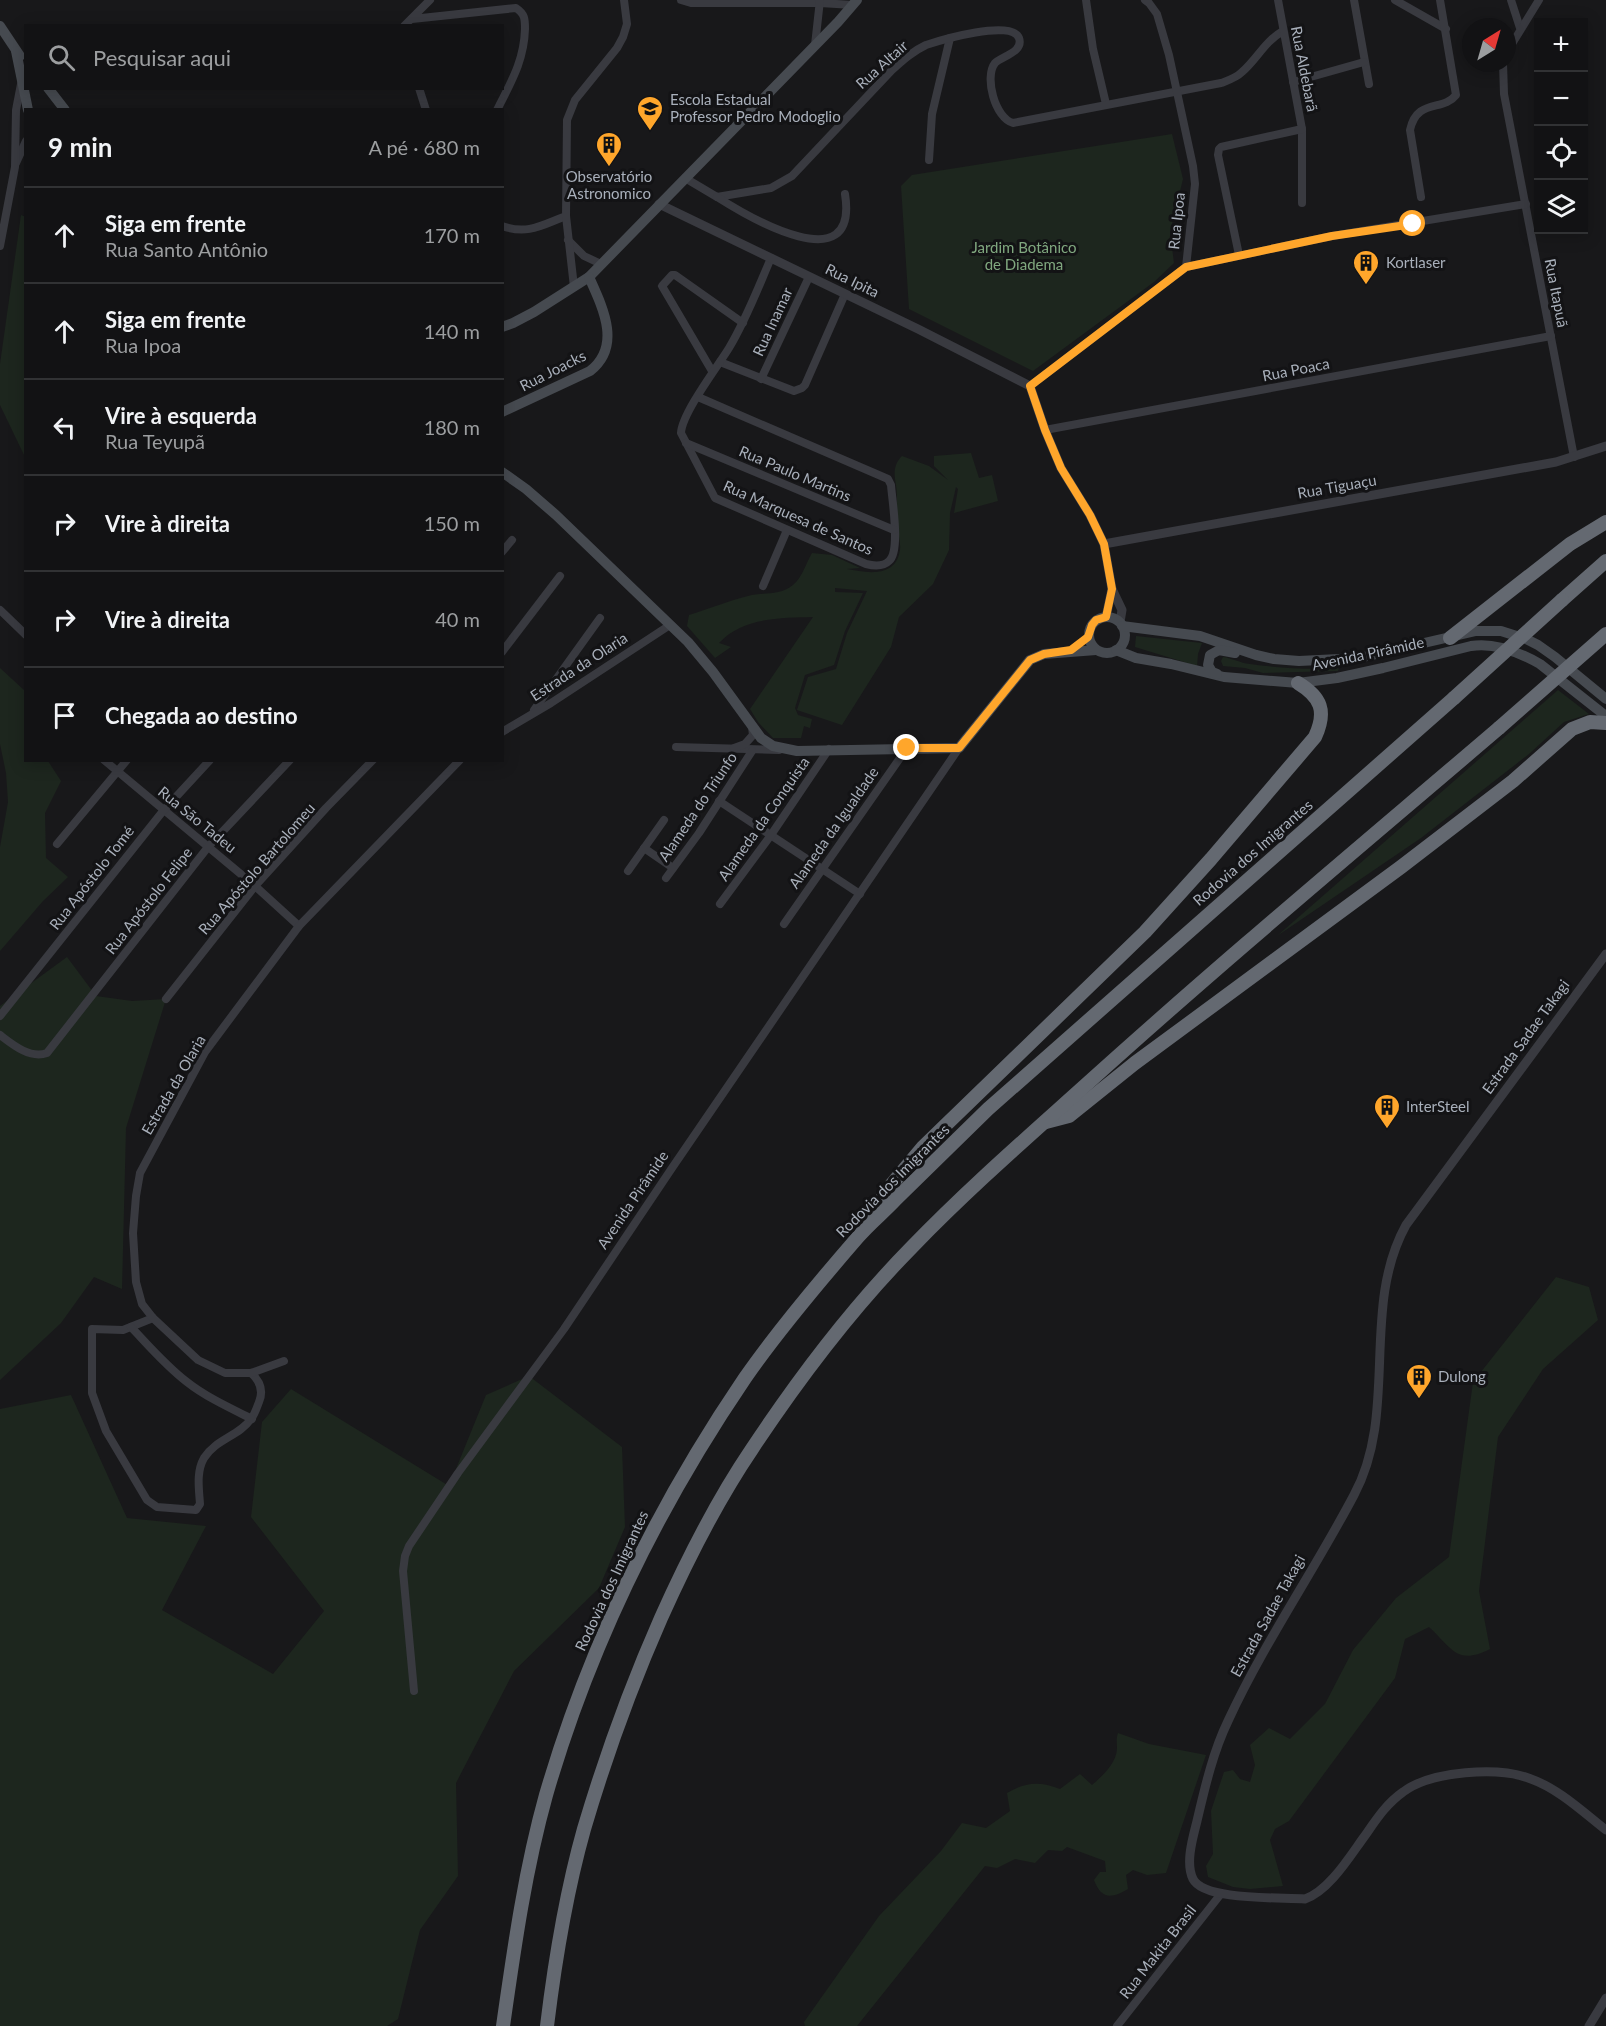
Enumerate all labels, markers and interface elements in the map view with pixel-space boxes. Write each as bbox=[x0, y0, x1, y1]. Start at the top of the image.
north arrow bbox=[1462, 18, 1516, 72]
map controls bbox=[1534, 18, 1588, 234]
button: + bbox=[1534, 18, 1588, 72]
search box bbox=[24, 24, 504, 90]
street label: Rua Aldebarã bbox=[1288, 24, 1322, 113]
street label: Rua Altair bbox=[852, 36, 911, 92]
icon: search bbox=[45, 41, 78, 74]
text: Pesquisar aqui bbox=[93, 44, 231, 71]
button: − bbox=[1534, 72, 1588, 126]
place label: Escola Estadual Professor Pedro Modoglio bbox=[670, 90, 841, 125]
school or university icon: Escola Estadual Professor Pedro Modoglio bbox=[635, 94, 665, 132]
button: locate bbox=[1534, 126, 1588, 180]
building icon: Observatório Astronomico bbox=[594, 130, 624, 168]
text: 9 min bbox=[48, 131, 112, 163]
text: A pé · 680 m bbox=[368, 135, 480, 159]
place label: Observatório Astronomico bbox=[566, 167, 652, 202]
button: layers bbox=[1534, 180, 1588, 234]
street label: Rua Ipoa bbox=[1164, 192, 1188, 250]
text: Siga em frente bbox=[105, 210, 246, 237]
route start bbox=[1399, 210, 1425, 236]
icon: ahead bbox=[48, 219, 81, 252]
text: 170 m bbox=[424, 223, 480, 247]
text: Rua Santo Antônio bbox=[105, 237, 268, 261]
park label: Jardim Botânico de Diadema bbox=[971, 238, 1077, 273]
building icon: Kortlaser bbox=[1351, 248, 1381, 286]
place label: Kortlaser bbox=[1386, 253, 1446, 271]
street label: Rua Itapuã bbox=[1541, 257, 1572, 329]
street label: Rua Ipita bbox=[823, 259, 882, 301]
street label: Rua Inamar bbox=[748, 284, 796, 359]
text: Siga em frente bbox=[105, 306, 246, 333]
icon: ahead bbox=[48, 315, 81, 348]
text: 140 m bbox=[424, 319, 480, 343]
text: Rua Ipoa bbox=[105, 333, 181, 357]
street label: Rua Joacks bbox=[517, 346, 589, 394]
street label: Rua Poaca bbox=[1261, 354, 1331, 384]
text: Vire à esquerda bbox=[105, 402, 257, 429]
icon: left bbox=[48, 411, 81, 444]
text: 180 m bbox=[424, 415, 480, 439]
text: Rua Teyupã bbox=[105, 429, 205, 453]
street label: Rua Paulo Martins bbox=[737, 441, 854, 505]
street label: Rua Tiguaçu bbox=[1296, 470, 1378, 502]
street label: Rua Marquesa de Santos bbox=[721, 476, 876, 558]
icon: right bbox=[48, 507, 81, 540]
text: Vire à direita bbox=[105, 510, 230, 537]
text: 150 m bbox=[424, 511, 480, 535]
icon: right bbox=[48, 603, 81, 636]
text: Vire à direita bbox=[105, 606, 230, 633]
text: 40 m bbox=[435, 607, 480, 631]
street label: Estrada da Olaria bbox=[527, 628, 630, 704]
street label: Avenida Pirâmide bbox=[1310, 632, 1426, 674]
icon: arrive bbox=[48, 699, 81, 732]
text: Chegada ao destino bbox=[105, 702, 298, 729]
route end bbox=[893, 734, 919, 760]
street label: Alameda do Triunfo bbox=[654, 748, 740, 864]
street label: Alameda da Conquista bbox=[714, 753, 813, 884]
street label: Alameda da Igualdade bbox=[784, 763, 882, 892]
street label: Rua São Tadeu bbox=[155, 782, 240, 856]
street label: Rodovia dos Imigrantes bbox=[1189, 795, 1316, 909]
street label: Rua Apóstolo Bartolomeu bbox=[194, 799, 318, 938]
street label: Rua Apóstolo Tomé bbox=[45, 822, 137, 933]
street label: Rua Apóstolo Felipe bbox=[101, 843, 196, 957]
street label: Estrada Sadae Takagi bbox=[1478, 976, 1573, 1097]
street label: Estrada da Olaria bbox=[137, 1032, 209, 1137]
building icon: InterSteel bbox=[1372, 1092, 1402, 1130]
place label: InterSteel bbox=[1406, 1097, 1470, 1115]
street label: Rodovia dos Imigrantes bbox=[832, 1120, 953, 1241]
street label: Avenida Pirâmide bbox=[593, 1147, 672, 1252]
building icon: Dulong bbox=[1404, 1362, 1434, 1400]
place label: Dulong bbox=[1438, 1367, 1486, 1385]
street label: Rodovia dos Imigrantes bbox=[571, 1508, 652, 1654]
street label: Estrada Sadae Takagi bbox=[1226, 1551, 1308, 1680]
street label: Rua Makita Brasil bbox=[1115, 1901, 1199, 2002]

